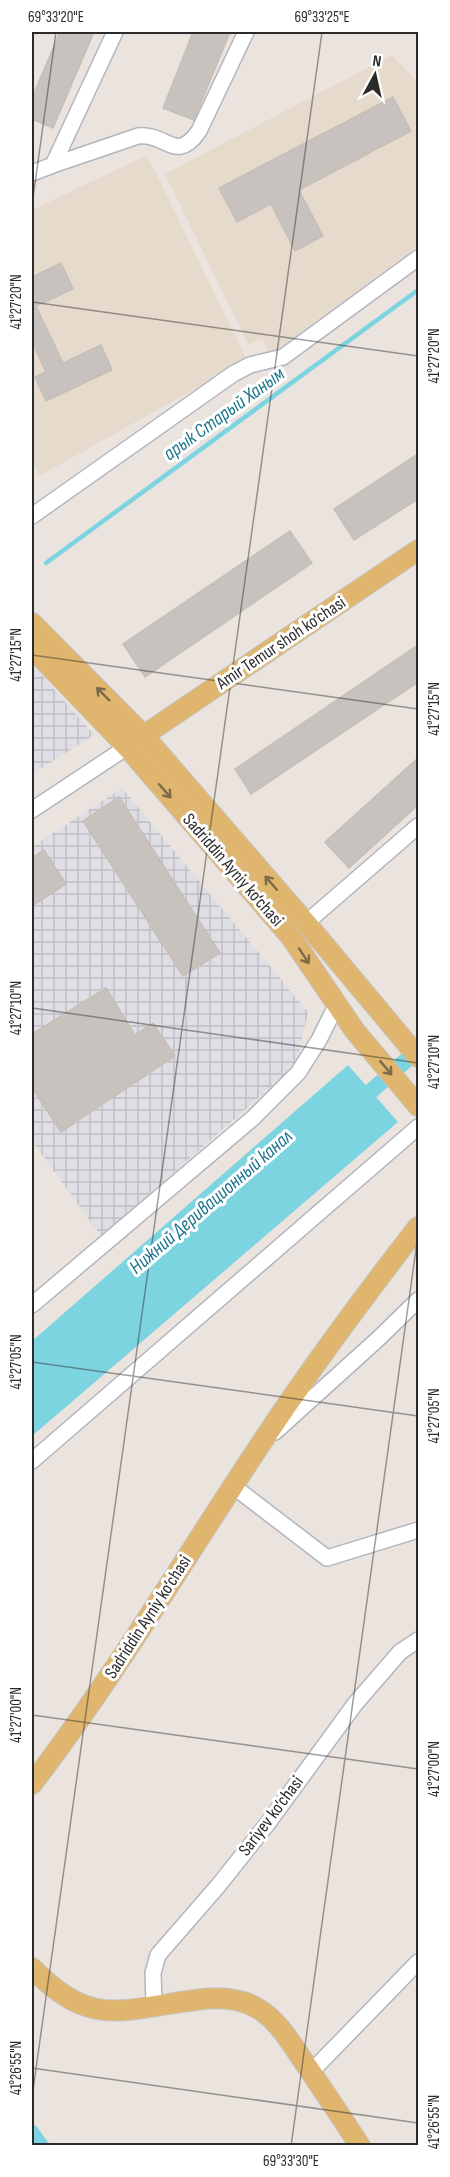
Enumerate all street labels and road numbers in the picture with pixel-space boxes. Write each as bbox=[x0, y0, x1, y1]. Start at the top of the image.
street label: Amir Temur shoh ko‘chasi bbox=[212, 592, 350, 695]
street label: Sadriddin Ayniy ko‘chasi bbox=[178, 809, 288, 931]
street label: Sadriddin Ayniy ko‘chasi bbox=[100, 1552, 196, 1682]
street label: Sariyev ko‘chasi bbox=[234, 1772, 308, 1860]

